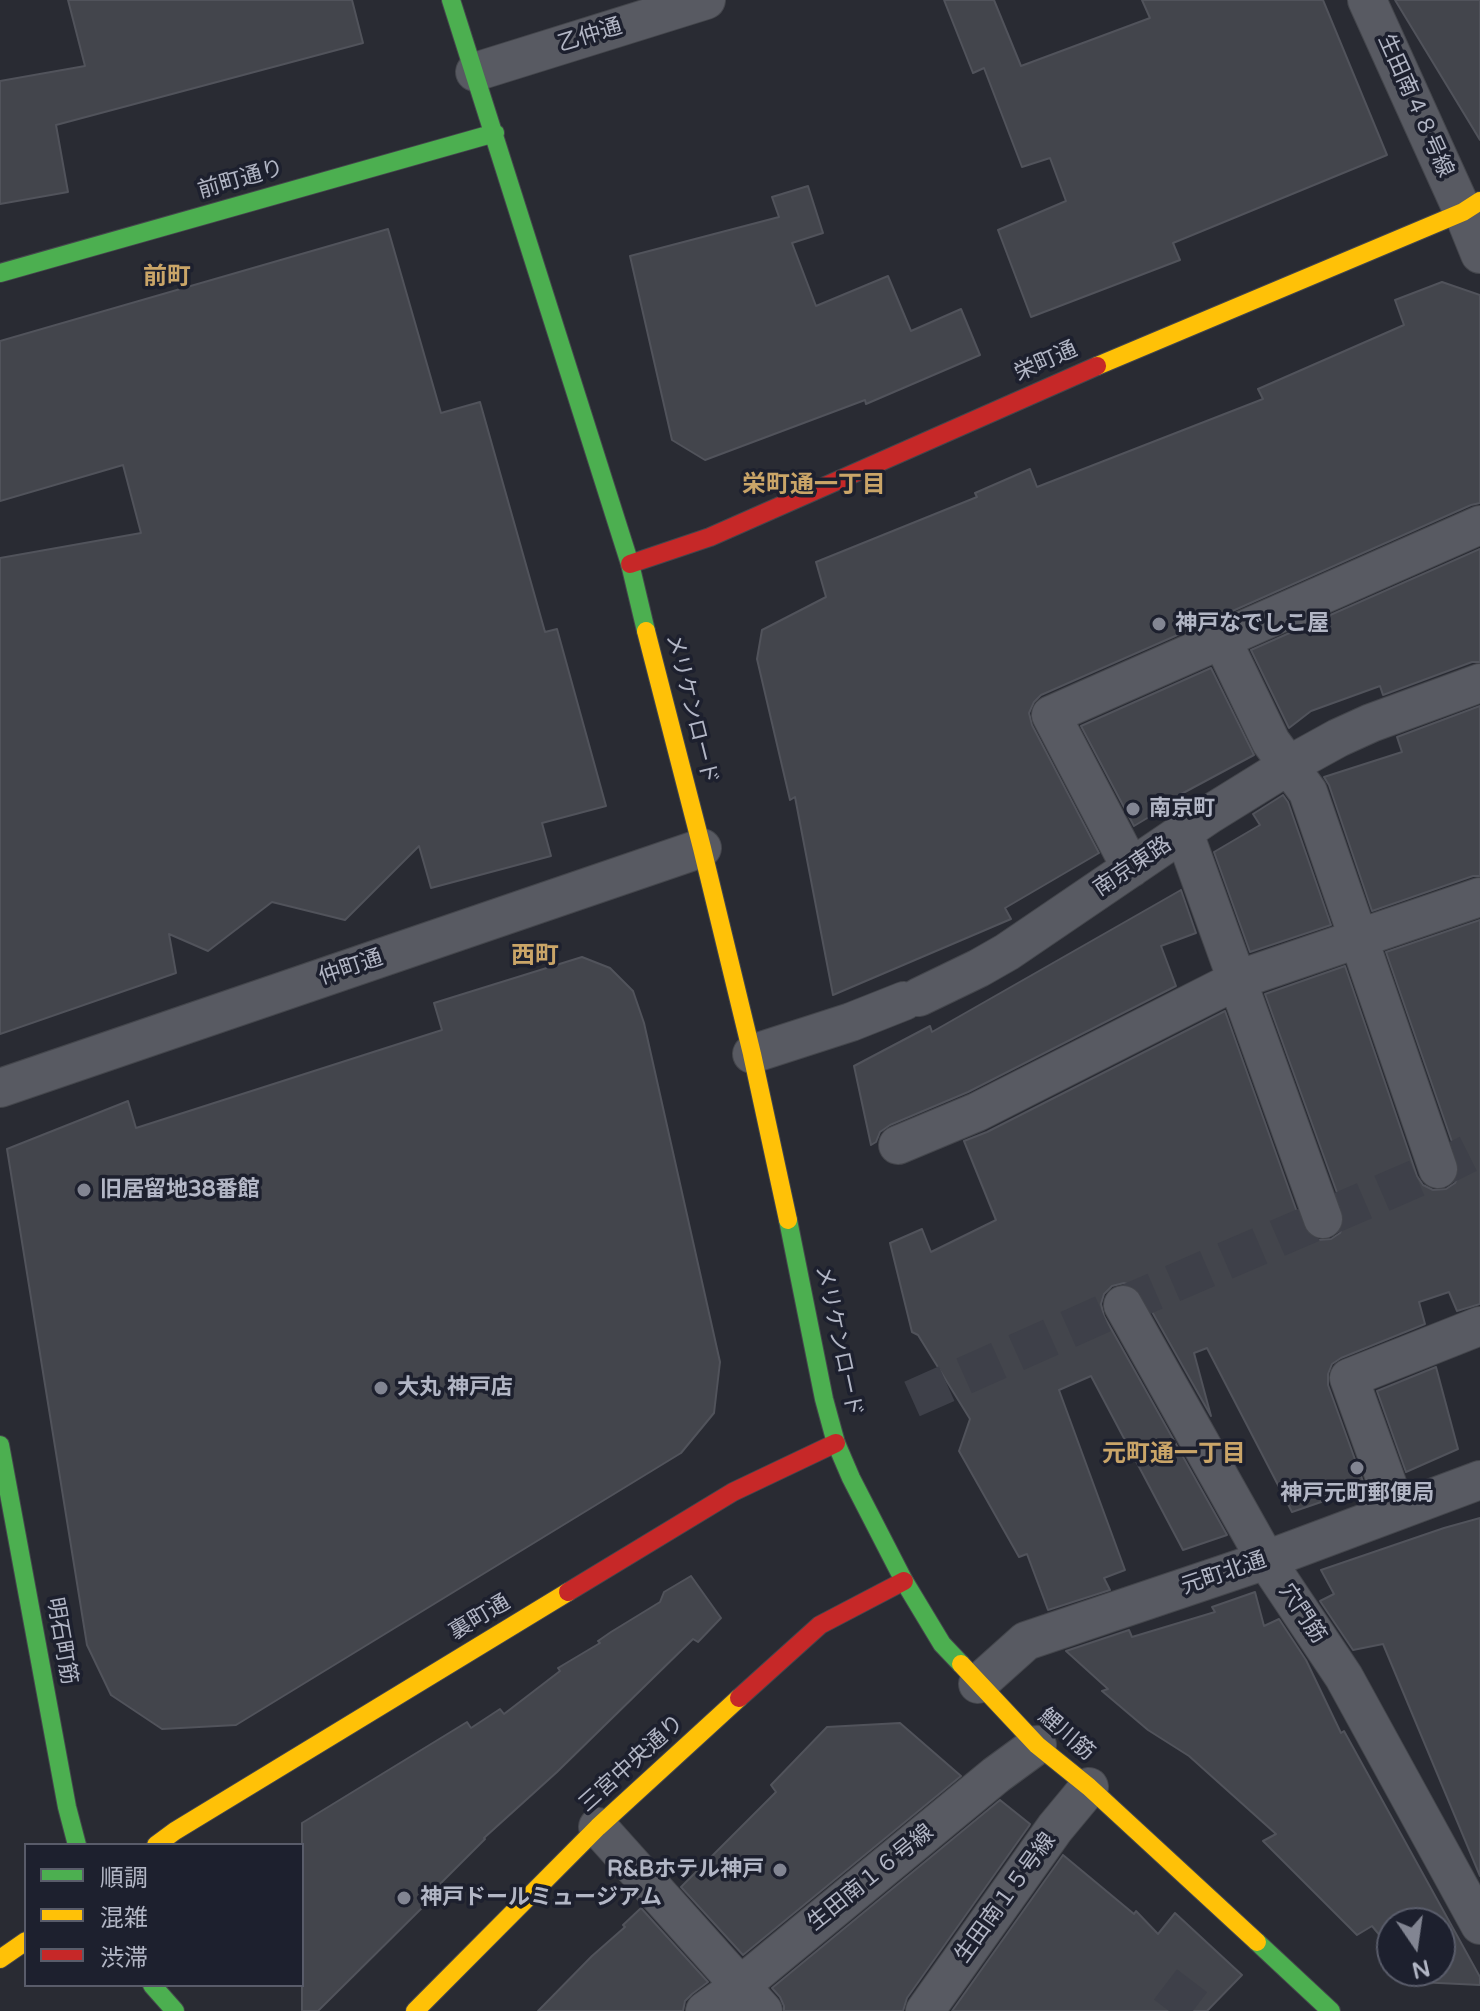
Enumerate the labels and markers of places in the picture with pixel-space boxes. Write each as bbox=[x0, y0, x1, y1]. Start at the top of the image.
place label: 神戸なでしこ屋 bbox=[1175, 611, 1329, 637]
marker: 神戸なでしこ屋 bbox=[1150, 615, 1168, 633]
place label: 南京町 bbox=[1149, 796, 1215, 822]
marker: 南京町 bbox=[1124, 800, 1142, 818]
place label: 旧居留地38番館 bbox=[100, 1177, 260, 1203]
marker: 旧居留地38番館 bbox=[75, 1181, 93, 1199]
place label: 大丸 神戸店 bbox=[397, 1375, 513, 1401]
marker: 大丸 神戸店 bbox=[372, 1379, 390, 1397]
marker: 神戸元町郵便局 bbox=[1348, 1459, 1366, 1477]
place label: 神戸元町郵便局 bbox=[1280, 1481, 1434, 1507]
place label: R&Bホテル神戸 bbox=[607, 1857, 764, 1883]
marker: R&Bホテル神戸 bbox=[771, 1861, 789, 1879]
place label: 神戸ドールミュージアム bbox=[420, 1885, 662, 1911]
marker: 神戸ドールミュージアム bbox=[395, 1889, 413, 1907]

